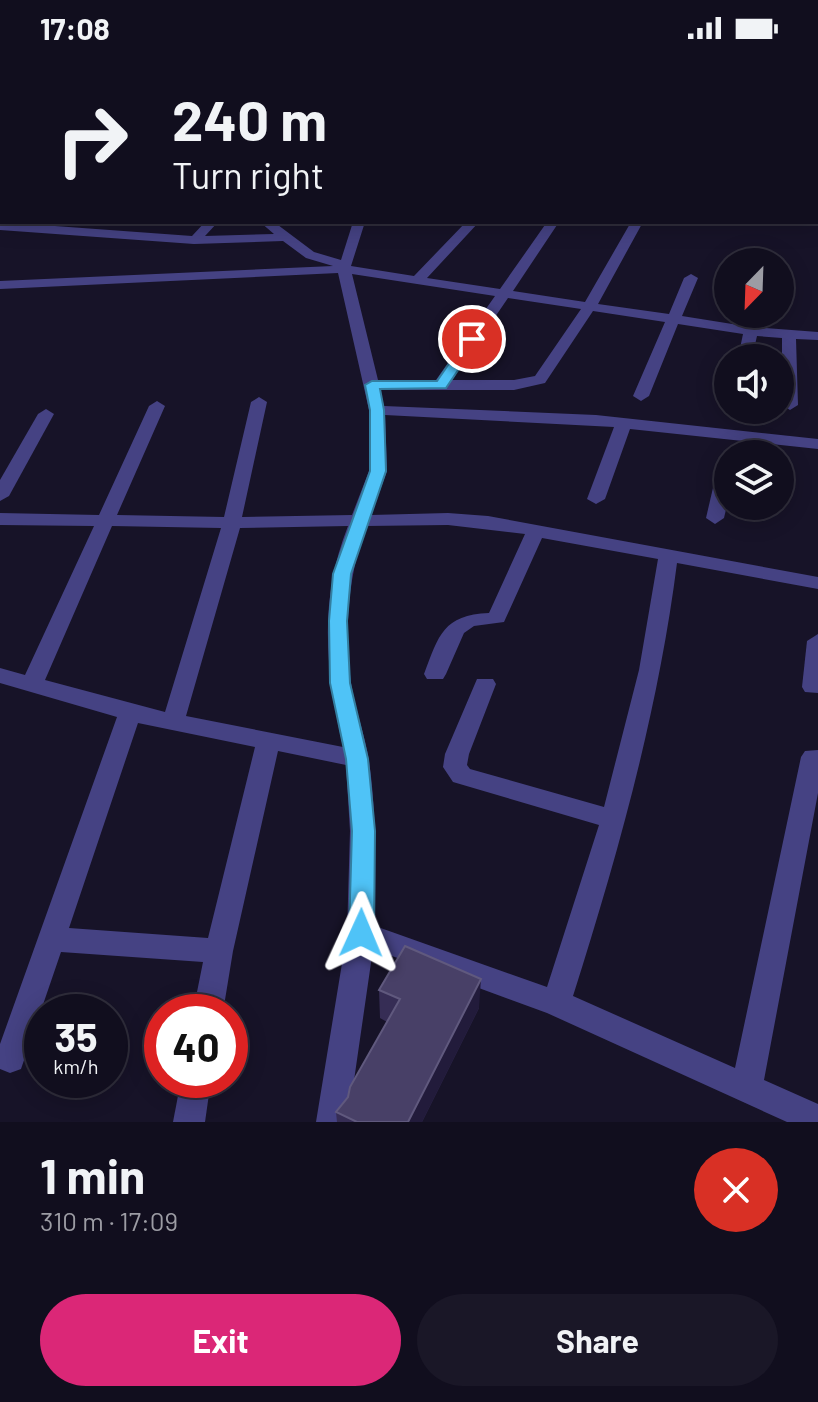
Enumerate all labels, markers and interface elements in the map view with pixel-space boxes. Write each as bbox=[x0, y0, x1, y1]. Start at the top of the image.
text: 17:08 bbox=[40, 10, 110, 46]
text: 240 m bbox=[172, 85, 327, 152]
icon: right bbox=[40, 88, 144, 192]
text: Turn right bbox=[172, 153, 324, 196]
north arrow bbox=[714, 248, 794, 328]
map controls bbox=[714, 248, 794, 520]
pin bbox=[438, 305, 506, 373]
icon: arrive bbox=[450, 317, 494, 361]
button: sound bbox=[714, 344, 794, 424]
button: layers bbox=[714, 440, 794, 520]
position arrow bbox=[319, 891, 403, 975]
speed limit sign: 40 bbox=[144, 994, 248, 1098]
text: 35 bbox=[54, 1012, 98, 1060]
text: km/h bbox=[53, 1054, 99, 1078]
text: 1 min bbox=[40, 1146, 145, 1204]
button: close bbox=[694, 1148, 778, 1232]
text: 310 m · 17:09 bbox=[40, 1205, 178, 1236]
button: Exit bbox=[40, 1294, 401, 1386]
button: Share bbox=[417, 1294, 778, 1386]

